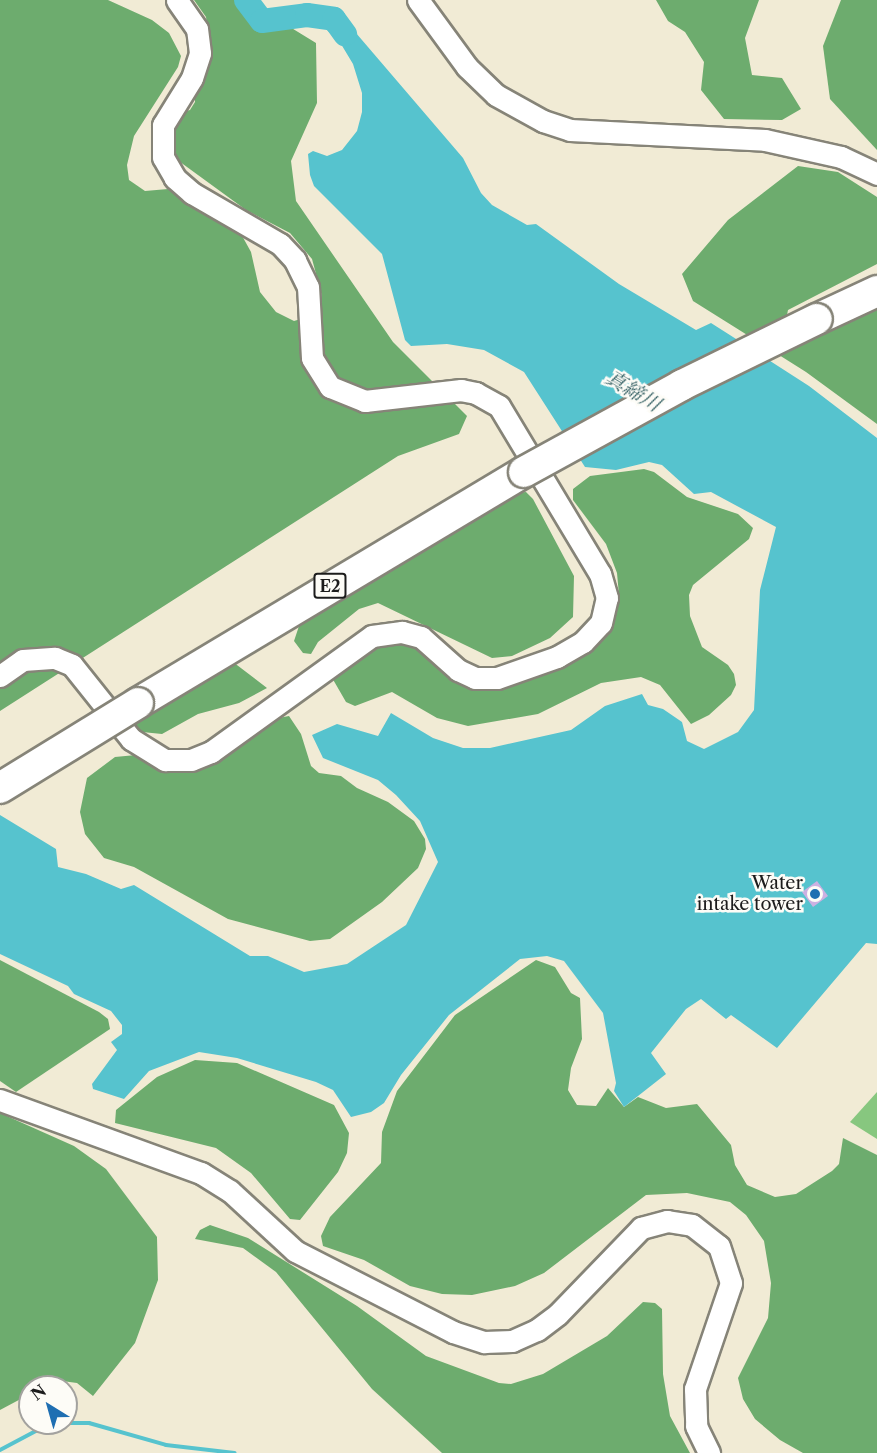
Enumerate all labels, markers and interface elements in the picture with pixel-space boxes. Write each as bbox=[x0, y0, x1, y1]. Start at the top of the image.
water label: 真締川 bbox=[601, 365, 665, 417]
road number: E2 bbox=[312, 573, 348, 599]
place label: Water intake tower bbox=[697, 873, 803, 916]
marker: Water intake tower bbox=[808, 887, 822, 901]
north arrow bbox=[18, 1375, 78, 1435]
text: N bbox=[27, 1380, 50, 1404]

